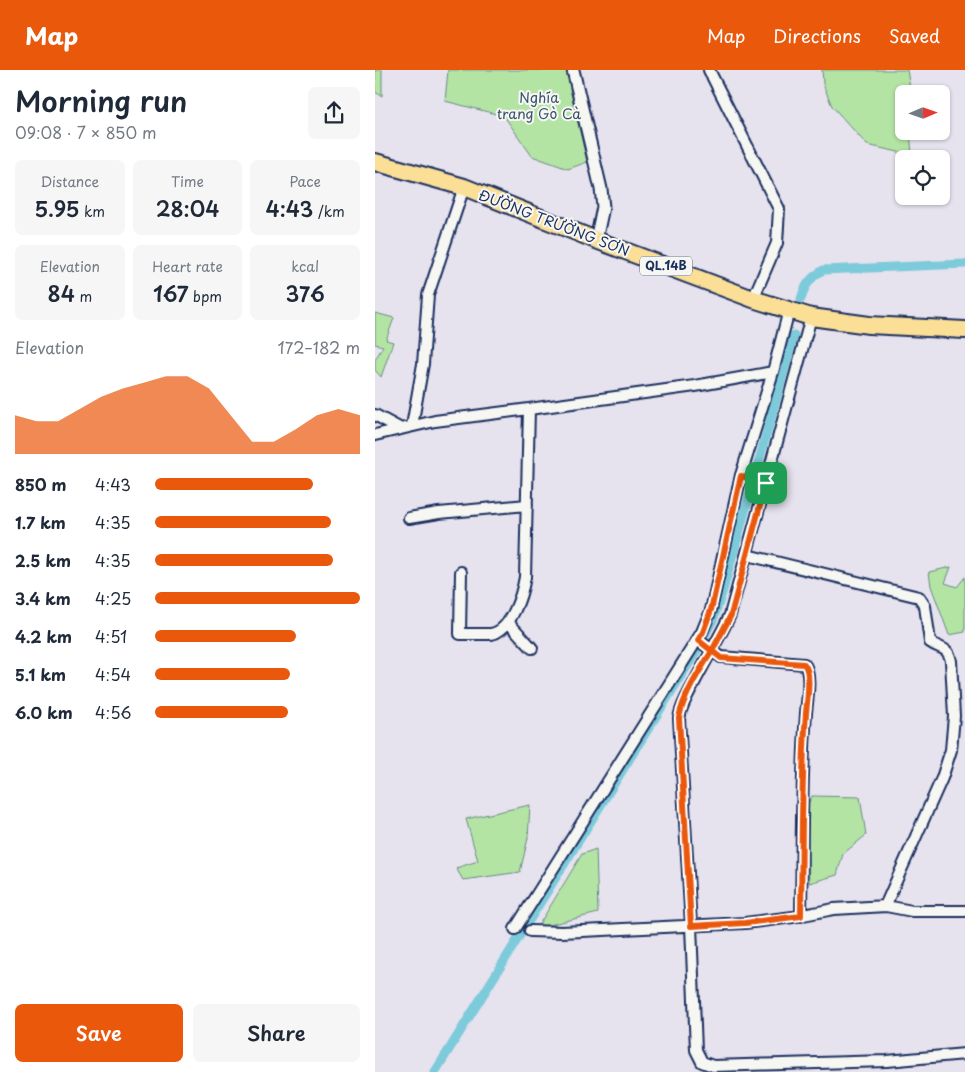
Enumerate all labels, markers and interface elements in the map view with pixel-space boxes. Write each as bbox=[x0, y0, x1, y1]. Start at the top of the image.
text: Map bbox=[25, 17, 78, 53]
text: Map bbox=[707, 22, 745, 49]
text: Directions bbox=[773, 22, 861, 49]
text: Saved bbox=[889, 22, 940, 49]
text: Morning run bbox=[15, 79, 187, 122]
north arrow bbox=[895, 85, 950, 140]
map controls bbox=[895, 85, 950, 205]
button: share bbox=[308, 87, 360, 139]
park label: Nghĩa trang Gò Cà bbox=[497, 87, 581, 124]
text: 09:08 · 7 × 850 m bbox=[15, 120, 157, 144]
button: locate bbox=[895, 150, 950, 205]
text: Distance bbox=[40, 171, 99, 192]
text: Time bbox=[171, 171, 204, 192]
text: Pace bbox=[289, 171, 321, 192]
street label: ĐƯỜNG TRƯỜNG SƠN bbox=[476, 184, 633, 261]
text: 5.95 bbox=[35, 192, 79, 224]
text: 28:04 bbox=[156, 192, 219, 224]
text: 4:43 bbox=[266, 192, 313, 224]
text: km bbox=[79, 201, 105, 222]
text: /km bbox=[313, 201, 345, 222]
text: Elevation bbox=[40, 256, 100, 277]
text: Heart rate bbox=[152, 256, 223, 277]
text: kcal bbox=[291, 256, 319, 277]
road number: QL.14B bbox=[640, 257, 692, 276]
text: 84 bbox=[48, 277, 75, 309]
text: 167 bbox=[153, 277, 189, 309]
text: 376 bbox=[285, 277, 325, 309]
text: m bbox=[75, 286, 92, 307]
text: bpm bbox=[189, 286, 222, 307]
text: Elevation bbox=[15, 335, 84, 359]
text: 172–182 m bbox=[277, 335, 360, 359]
pin bbox=[745, 462, 787, 504]
icon: arrive bbox=[752, 469, 780, 497]
text: 850 m bbox=[15, 472, 66, 496]
text: 4:43 bbox=[95, 472, 131, 496]
text: 1.7 km bbox=[15, 510, 66, 534]
text: 4:35 bbox=[95, 510, 131, 534]
text: 2.5 km bbox=[15, 548, 71, 572]
text: 4:35 bbox=[95, 548, 131, 572]
text: 3.4 km bbox=[15, 586, 71, 610]
text: 4:25 bbox=[95, 586, 131, 610]
text: 4.2 km bbox=[15, 624, 72, 648]
text: 4:51 bbox=[95, 624, 127, 648]
text: 5.1 km bbox=[15, 662, 66, 686]
text: 4:54 bbox=[95, 662, 131, 686]
text: 6.0 km bbox=[15, 700, 73, 724]
text: 4:56 bbox=[95, 700, 132, 724]
button: Save bbox=[15, 1004, 183, 1062]
button: Share bbox=[193, 1004, 360, 1062]

